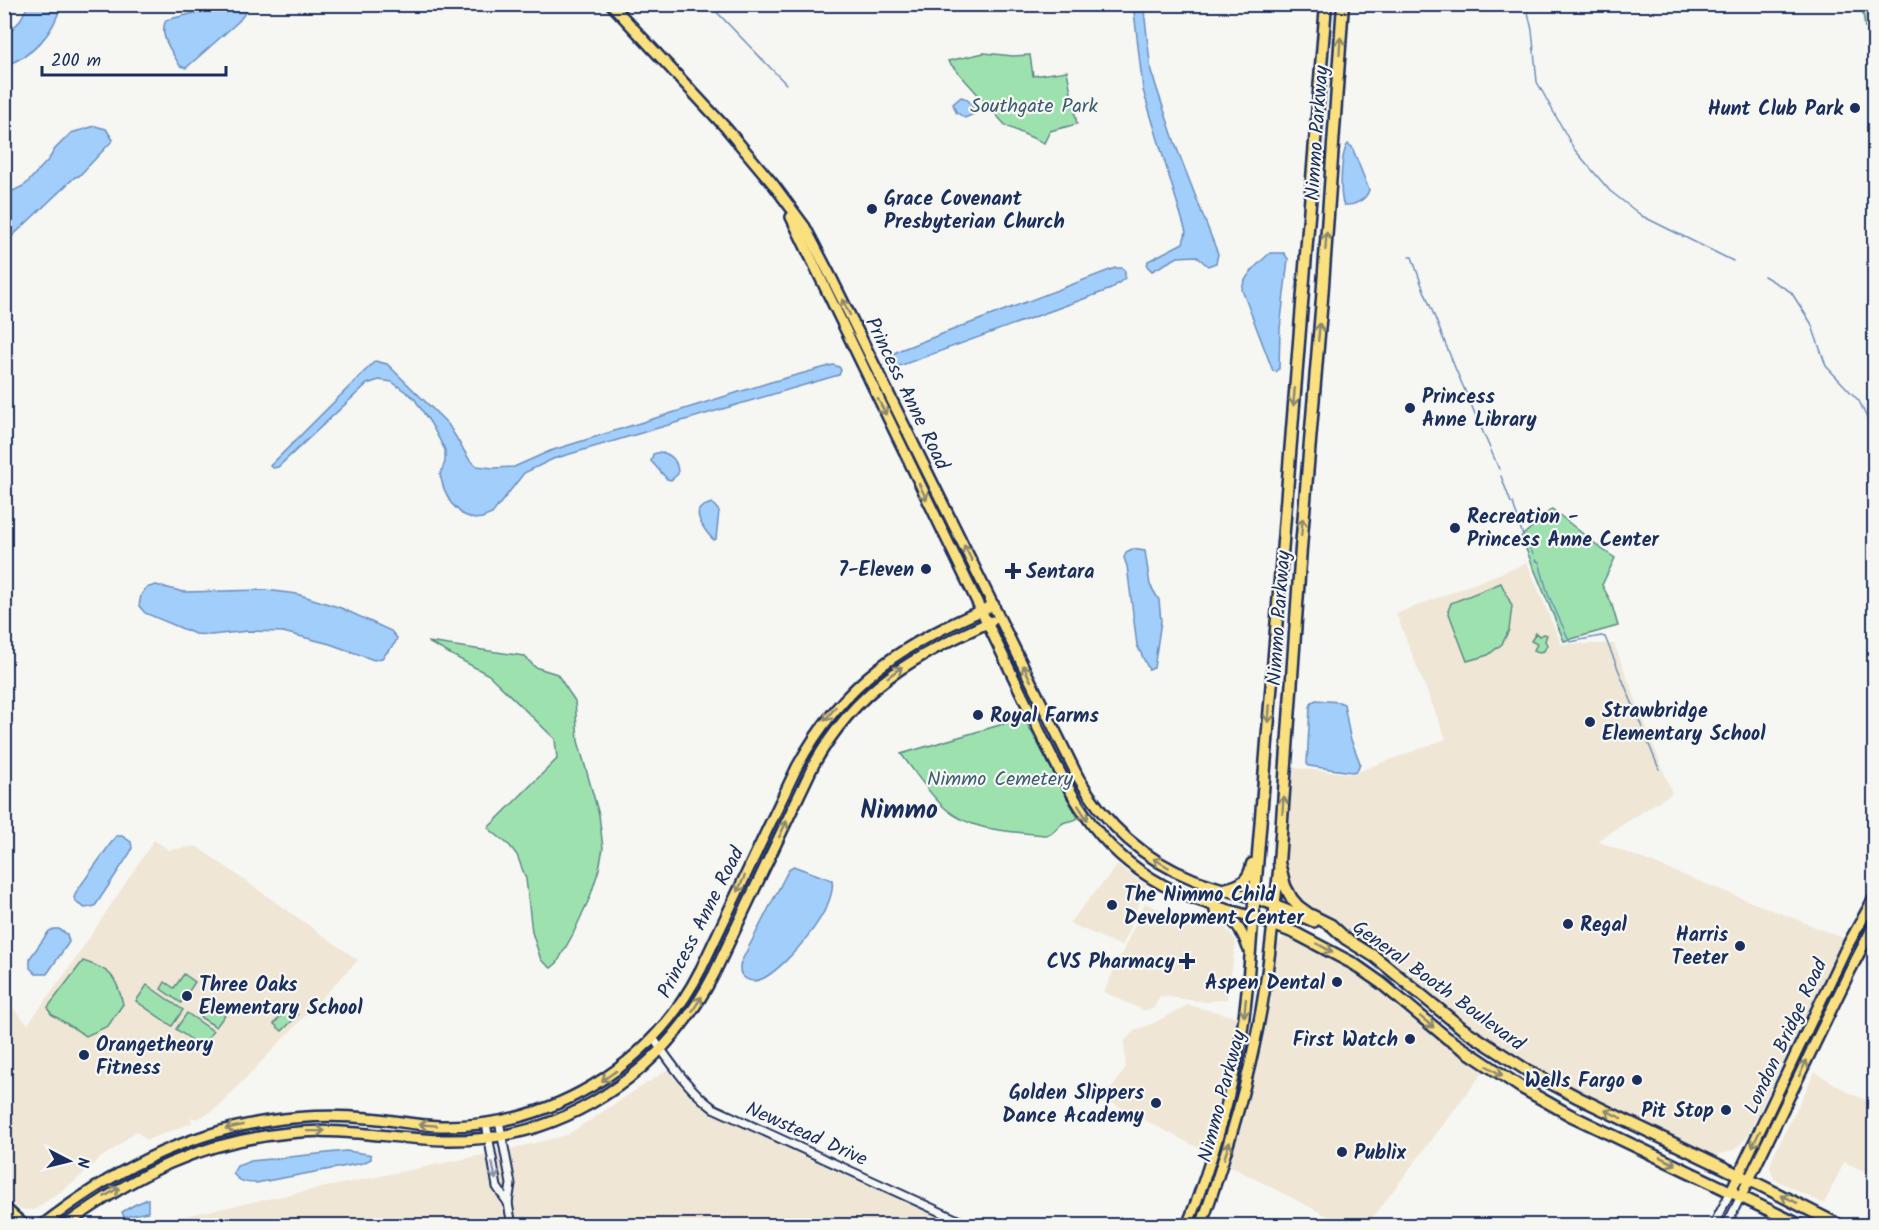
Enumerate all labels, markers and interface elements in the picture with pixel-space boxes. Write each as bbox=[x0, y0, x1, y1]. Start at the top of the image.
one-way arrow bbox=[1335, 37, 1346, 57]
scale bar bbox=[42, 39, 226, 77]
text: 200 m bbox=[51, 47, 101, 76]
street label: Nimmo Parkway bbox=[1297, 64, 1339, 202]
park label: Southgate Park bbox=[970, 91, 1098, 123]
place label: Hunt Club Park bbox=[1708, 94, 1844, 126]
marker: Hunt Club Park bbox=[1848, 101, 1862, 115]
place label: Grace Covenant Presbyterian Church bbox=[884, 184, 1065, 239]
marker: Grace Covenant Presbyterian Church bbox=[865, 202, 879, 216]
one-way arrow bbox=[1321, 231, 1332, 251]
one-way arrow bbox=[839, 298, 851, 316]
street label: Princess Anne Road bbox=[855, 312, 958, 477]
one-way arrow bbox=[1314, 323, 1325, 343]
place label: Princess Anne Library bbox=[1422, 382, 1537, 437]
one-way arrow bbox=[1289, 387, 1300, 407]
one-way arrow bbox=[877, 398, 889, 416]
marker: Princess Anne Library bbox=[1403, 401, 1417, 415]
one-way arrow bbox=[918, 482, 930, 500]
place label: Recreation - Princess Anne Center bbox=[1467, 502, 1660, 557]
one-way arrow bbox=[1297, 517, 1308, 537]
marker: Recreation - Princess Anne Center bbox=[1448, 521, 1462, 535]
one-way arrow bbox=[961, 545, 973, 563]
street label: Nimmo Parkway bbox=[1259, 549, 1301, 687]
place label: 7-Eleven bbox=[839, 555, 914, 587]
place label: Sentara bbox=[1026, 557, 1095, 589]
marker: 7-Eleven bbox=[919, 562, 933, 576]
marker: Sentara bbox=[1004, 562, 1022, 580]
one-way arrow bbox=[1021, 664, 1033, 682]
one-way arrow bbox=[886, 666, 902, 679]
place label: Strawbridge Elementary School bbox=[1602, 696, 1766, 751]
place label: Royal Farms bbox=[990, 701, 1099, 733]
one-way arrow bbox=[1263, 703, 1274, 723]
one-way arrow bbox=[824, 706, 837, 722]
marker: Royal Farms bbox=[971, 708, 985, 722]
marker: Strawbridge Elementary School bbox=[1583, 715, 1597, 729]
park label: Nimmo Cemetery bbox=[927, 764, 1074, 796]
district label: Nimmo bbox=[860, 790, 938, 832]
one-way arrow bbox=[1278, 796, 1289, 816]
one-way arrow bbox=[1077, 804, 1089, 821]
one-way arrow bbox=[777, 820, 789, 838]
street label: Princess Anne Road bbox=[650, 841, 754, 1004]
one-way arrow bbox=[1153, 857, 1170, 869]
one-way arrow bbox=[735, 874, 747, 892]
place label: The Nimmo Child Development Center bbox=[1124, 880, 1304, 935]
marker: The Nimmo Child Development Center bbox=[1105, 898, 1119, 912]
place label: Regal bbox=[1580, 910, 1628, 942]
street label: General Booth Boulevard bbox=[1345, 913, 1532, 1061]
marker: Regal bbox=[1561, 917, 1575, 931]
place label: Harris Teeter bbox=[1672, 920, 1729, 975]
marker: Harris Teeter bbox=[1733, 939, 1747, 953]
one-way arrow bbox=[1316, 942, 1333, 954]
place label: CVS Pharmacy bbox=[1047, 947, 1176, 979]
street label: London Bridge Road bbox=[1737, 953, 1837, 1120]
marker: CVS Pharmacy bbox=[1180, 954, 1194, 968]
place label: Aspen Dental bbox=[1205, 968, 1326, 1000]
place label: Three Oaks Elementary School bbox=[199, 970, 363, 1025]
marker: Aspen Dental bbox=[1330, 975, 1344, 989]
marker: Three Oaks Elementary School bbox=[180, 989, 194, 1003]
one-way arrow bbox=[692, 996, 704, 1013]
one-way arrow bbox=[1239, 997, 1250, 1017]
one-way arrow bbox=[1419, 1015, 1435, 1028]
place label: First Watch bbox=[1293, 1025, 1398, 1057]
street label: Nimmo Parkway bbox=[1190, 1026, 1256, 1166]
place label: Orangetheory Fitness bbox=[96, 1030, 214, 1085]
marker: First Watch bbox=[1403, 1032, 1417, 1046]
marker: Orangetheory Fitness bbox=[77, 1048, 91, 1062]
one-way arrow bbox=[1798, 1059, 1810, 1077]
one-way arrow bbox=[1486, 1065, 1503, 1077]
place label: Wells Fargo bbox=[1525, 1066, 1625, 1098]
one-way arrow bbox=[601, 1070, 617, 1082]
marker: Wells Fargo bbox=[1630, 1073, 1644, 1087]
place label: Golden Slippers Dance Academy bbox=[1002, 1078, 1145, 1133]
street label: Newstead Drive bbox=[740, 1094, 872, 1176]
marker: Golden Slippers Dance Academy bbox=[1149, 1096, 1163, 1110]
place label: Pit Stop bbox=[1641, 1096, 1714, 1128]
marker: Pit Stop bbox=[1719, 1103, 1733, 1117]
one-way arrow bbox=[1604, 1108, 1622, 1120]
one-way arrow bbox=[419, 1119, 439, 1130]
one-way arrow bbox=[225, 1122, 244, 1134]
one-way arrow bbox=[306, 1125, 326, 1137]
one-way arrow bbox=[1749, 1130, 1761, 1148]
north arrow bbox=[39, 1131, 99, 1191]
place label: Publix bbox=[1354, 1138, 1407, 1170]
one-way arrow bbox=[1222, 1141, 1233, 1160]
marker: Publix bbox=[1335, 1145, 1349, 1159]
text: N bbox=[69, 1156, 95, 1169]
one-way arrow bbox=[1658, 1156, 1676, 1168]
one-way arrow bbox=[489, 1161, 500, 1181]
one-way arrow bbox=[103, 1186, 120, 1198]
one-way arrow bbox=[1781, 1192, 1799, 1204]

